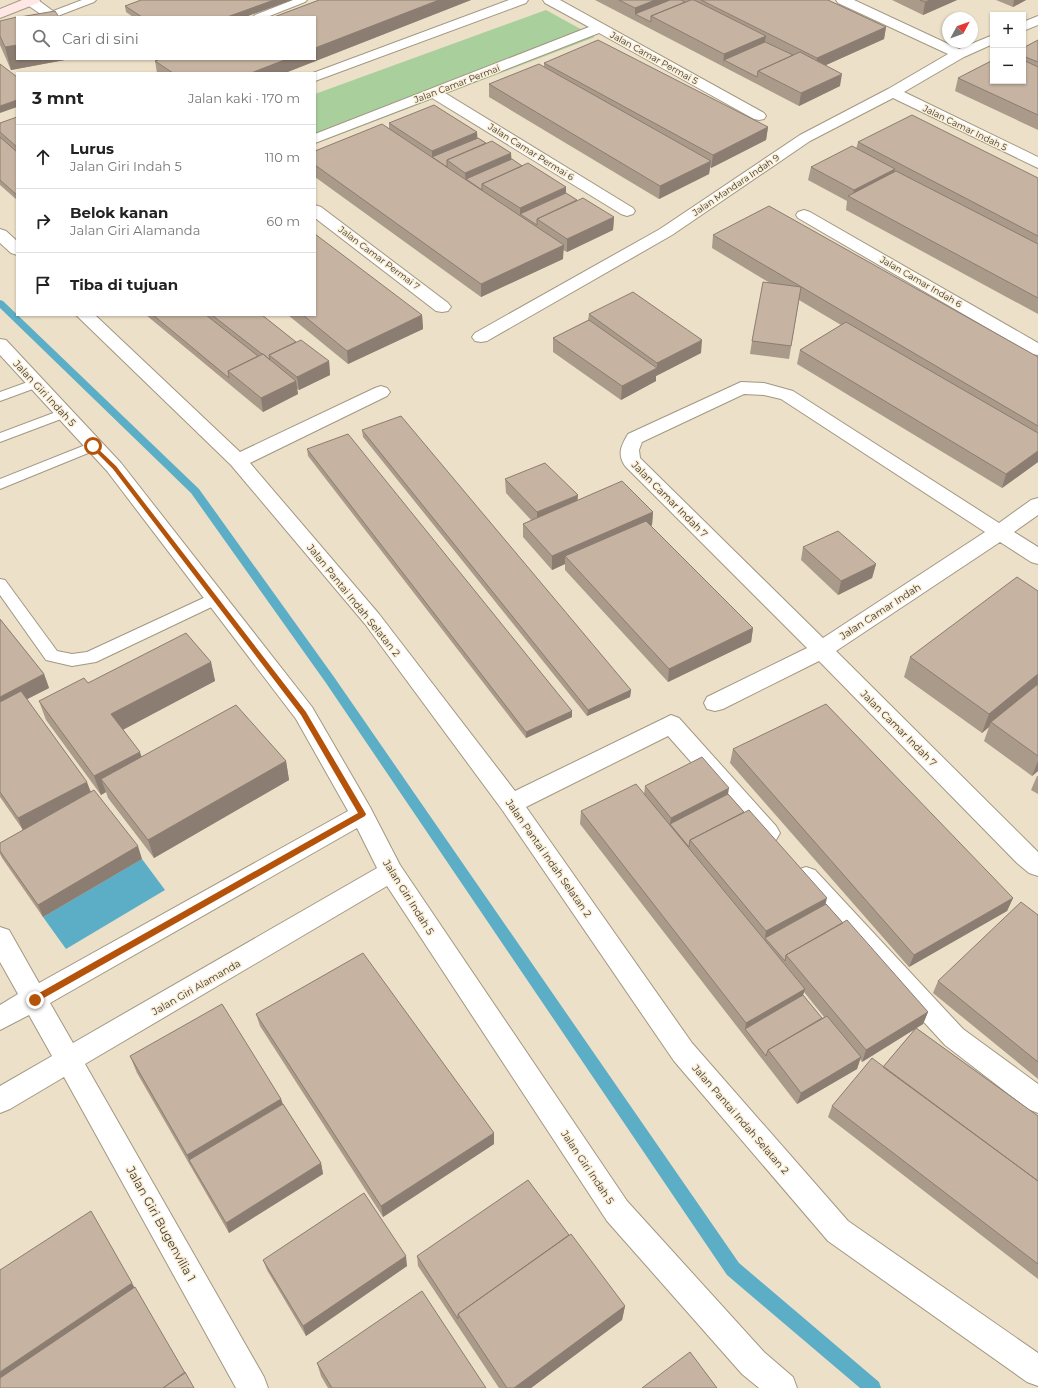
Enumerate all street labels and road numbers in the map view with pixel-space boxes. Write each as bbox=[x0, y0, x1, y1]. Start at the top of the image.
street label: Jalan Camar Permai 5 bbox=[608, 28, 700, 86]
street label: Jalan Camar Permai bbox=[411, 62, 501, 105]
street label: Jalan Camar Indah 5 bbox=[920, 102, 1009, 153]
street label: Jalan Camar Permai 6 bbox=[486, 120, 577, 183]
street label: Jalan Mandara Indah 9 bbox=[689, 151, 782, 218]
street label: Jalan Camar Permai 7 bbox=[336, 223, 422, 292]
street label: Jalan Camar Indah 6 bbox=[878, 253, 965, 310]
street label: Jalan Giri Indah 5 bbox=[10, 357, 79, 429]
street label: Jalan Camar Indah 7 bbox=[628, 458, 711, 540]
street label: Jalan Pantai Indah Selatan 2 bbox=[304, 541, 403, 659]
street label: Jalan Camar Indah bbox=[836, 580, 923, 643]
street label: Jalan Camar Indah 7 bbox=[857, 687, 940, 769]
street label: Jalan Pantai Indah Selatan 2 bbox=[502, 796, 595, 920]
street label: Jalan Giri Indah 5 bbox=[380, 856, 437, 937]
street label: Jalan Giri Alamanda bbox=[149, 957, 243, 1019]
street label: Jalan Pantai Indah Selatan 2 bbox=[689, 1061, 792, 1177]
street label: Jalan Giri Indah 5 bbox=[558, 1127, 617, 1207]
street label: Jalan Giri Bugenvilia 1 bbox=[123, 1163, 199, 1284]

